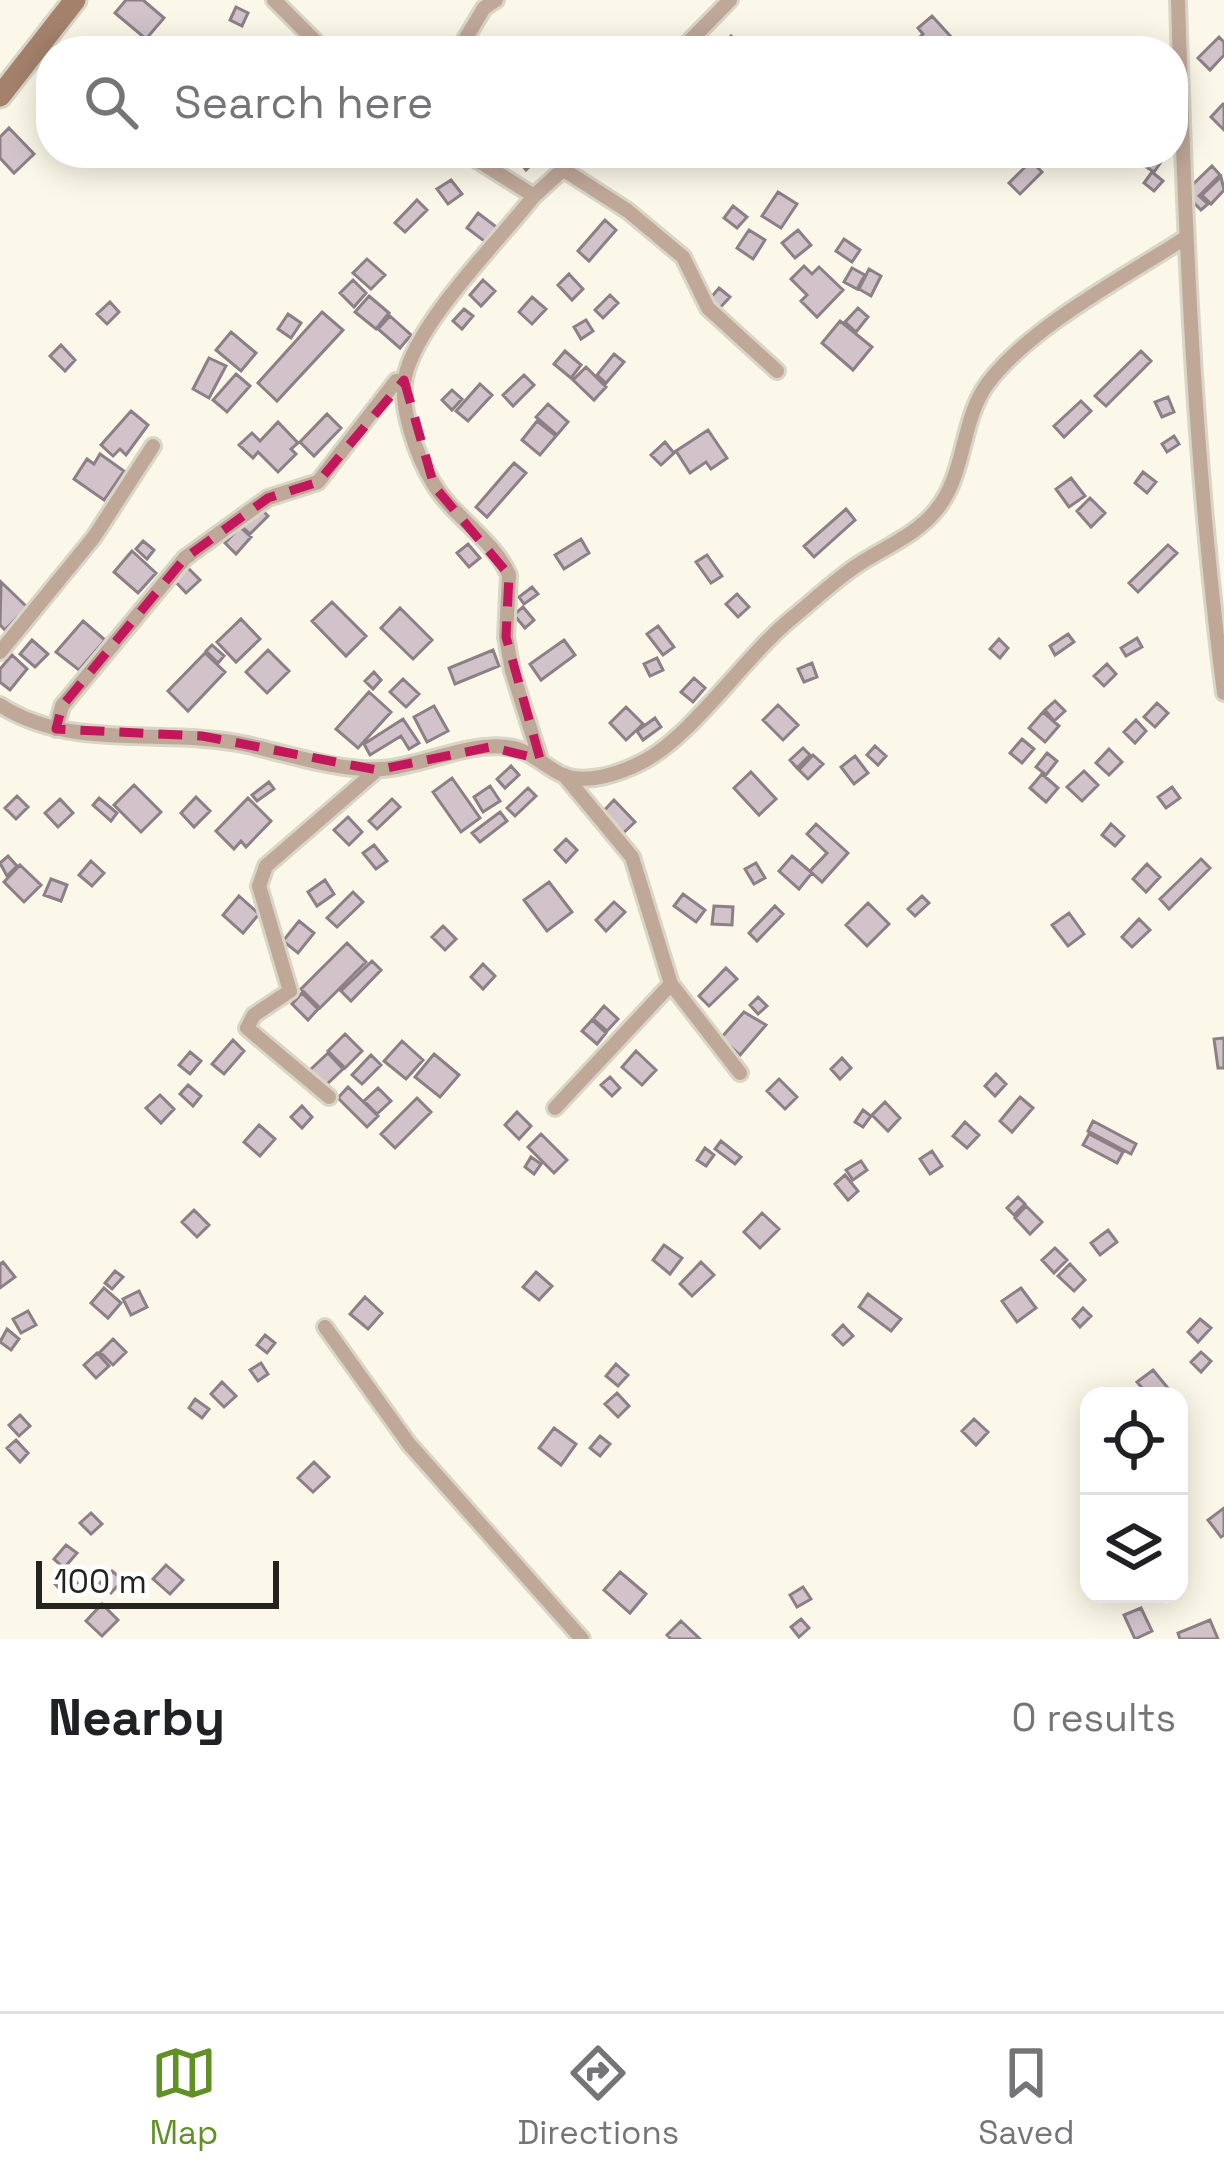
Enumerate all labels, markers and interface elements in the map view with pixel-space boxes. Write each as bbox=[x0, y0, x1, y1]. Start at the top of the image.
search box bbox=[36, 36, 1188, 168]
icon: search bbox=[78, 69, 144, 135]
text: Search here bbox=[174, 74, 433, 131]
map controls bbox=[1080, 1387, 1188, 1603]
button: locate bbox=[1080, 1387, 1188, 1495]
button: layers bbox=[1080, 1495, 1188, 1603]
scale bar bbox=[36, 1555, 279, 1608]
text: 100 m bbox=[54, 1561, 147, 1603]
text: Nearby bbox=[48, 1685, 225, 1750]
text: 0 results bbox=[1011, 1693, 1176, 1742]
tab: Map bbox=[150, 2040, 218, 2154]
tab: Directions bbox=[517, 2040, 679, 2154]
tab: Saved bbox=[978, 2040, 1074, 2154]

